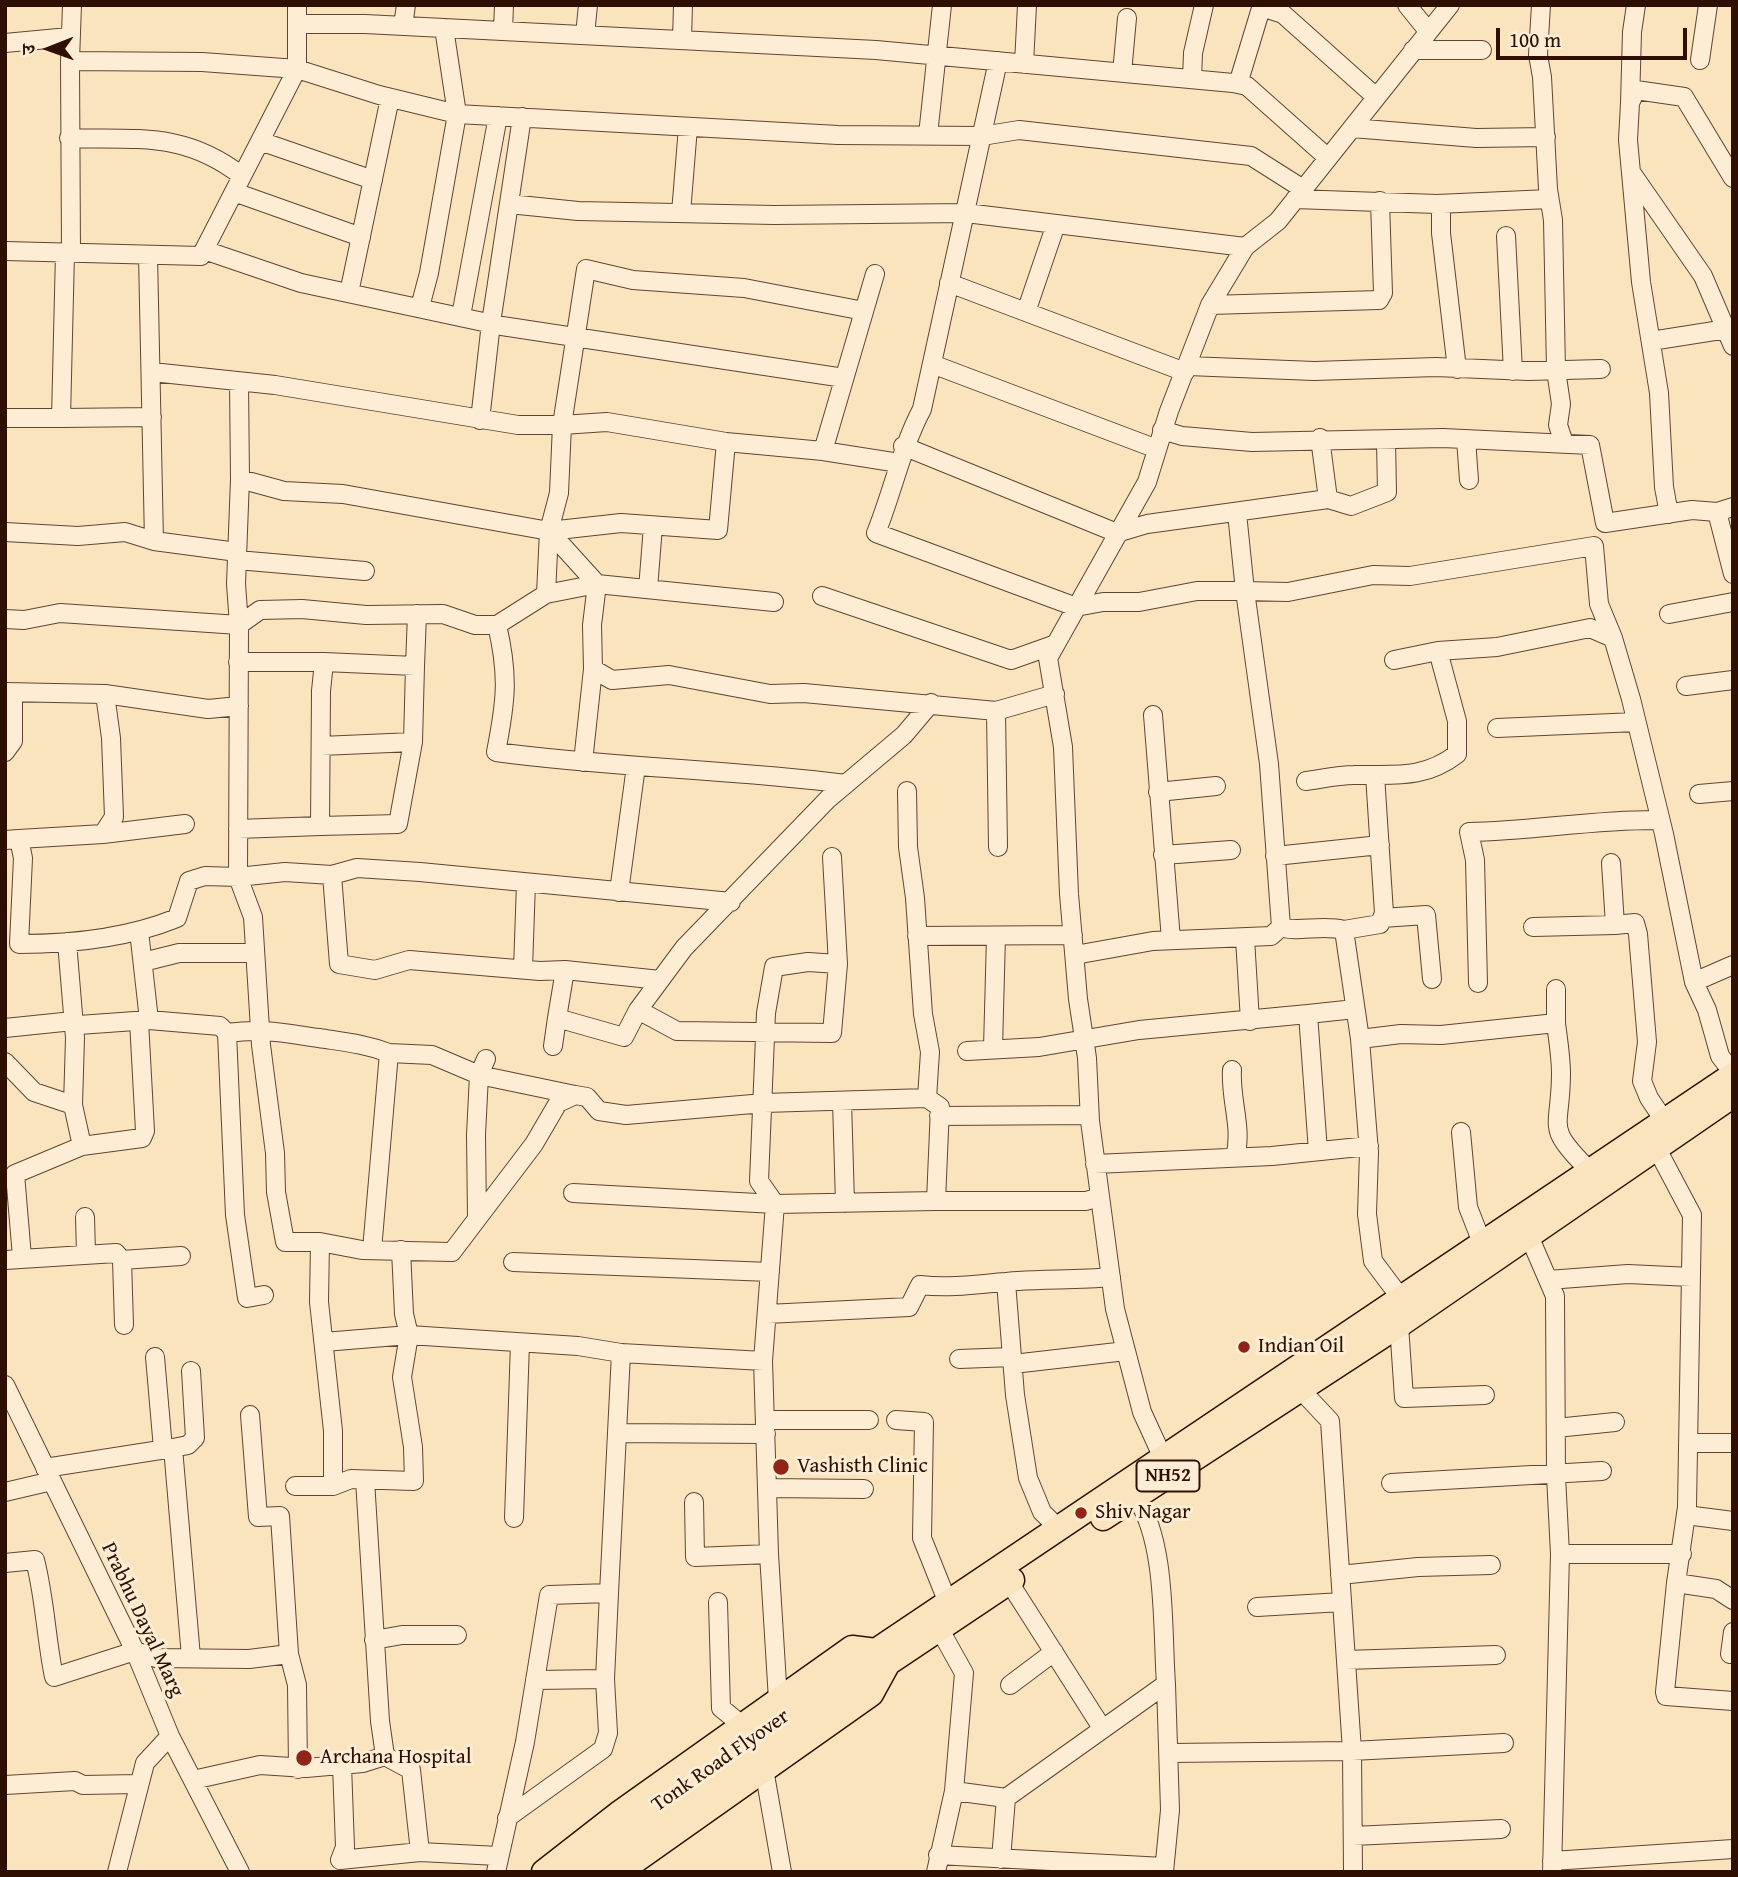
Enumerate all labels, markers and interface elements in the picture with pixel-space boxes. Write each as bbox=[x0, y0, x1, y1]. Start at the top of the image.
north arrow bbox=[14, 14, 84, 84]
scale bar bbox=[1500, 14, 1691, 58]
text: 100 m bbox=[1509, 24, 1561, 55]
text: उ bbox=[14, 44, 42, 54]
place label: Indian Oil bbox=[1258, 1334, 1344, 1360]
marker: Indian Oil bbox=[1236, 1339, 1252, 1355]
place label: Vashisth Clinic bbox=[797, 1454, 928, 1480]
marker: Vashisth Clinic bbox=[771, 1457, 791, 1477]
road number: NH52 bbox=[1136, 1460, 1200, 1492]
place label: Shiv Nagar bbox=[1095, 1500, 1191, 1526]
marker: Shiv Nagar bbox=[1073, 1505, 1089, 1521]
street label: Prabhu Dayal Marg bbox=[95, 1539, 189, 1701]
street label: Tonk Road Flyover bbox=[647, 1704, 795, 1818]
place label: Archana Hospital bbox=[320, 1745, 472, 1771]
marker: Archana Hospital bbox=[294, 1748, 314, 1768]

